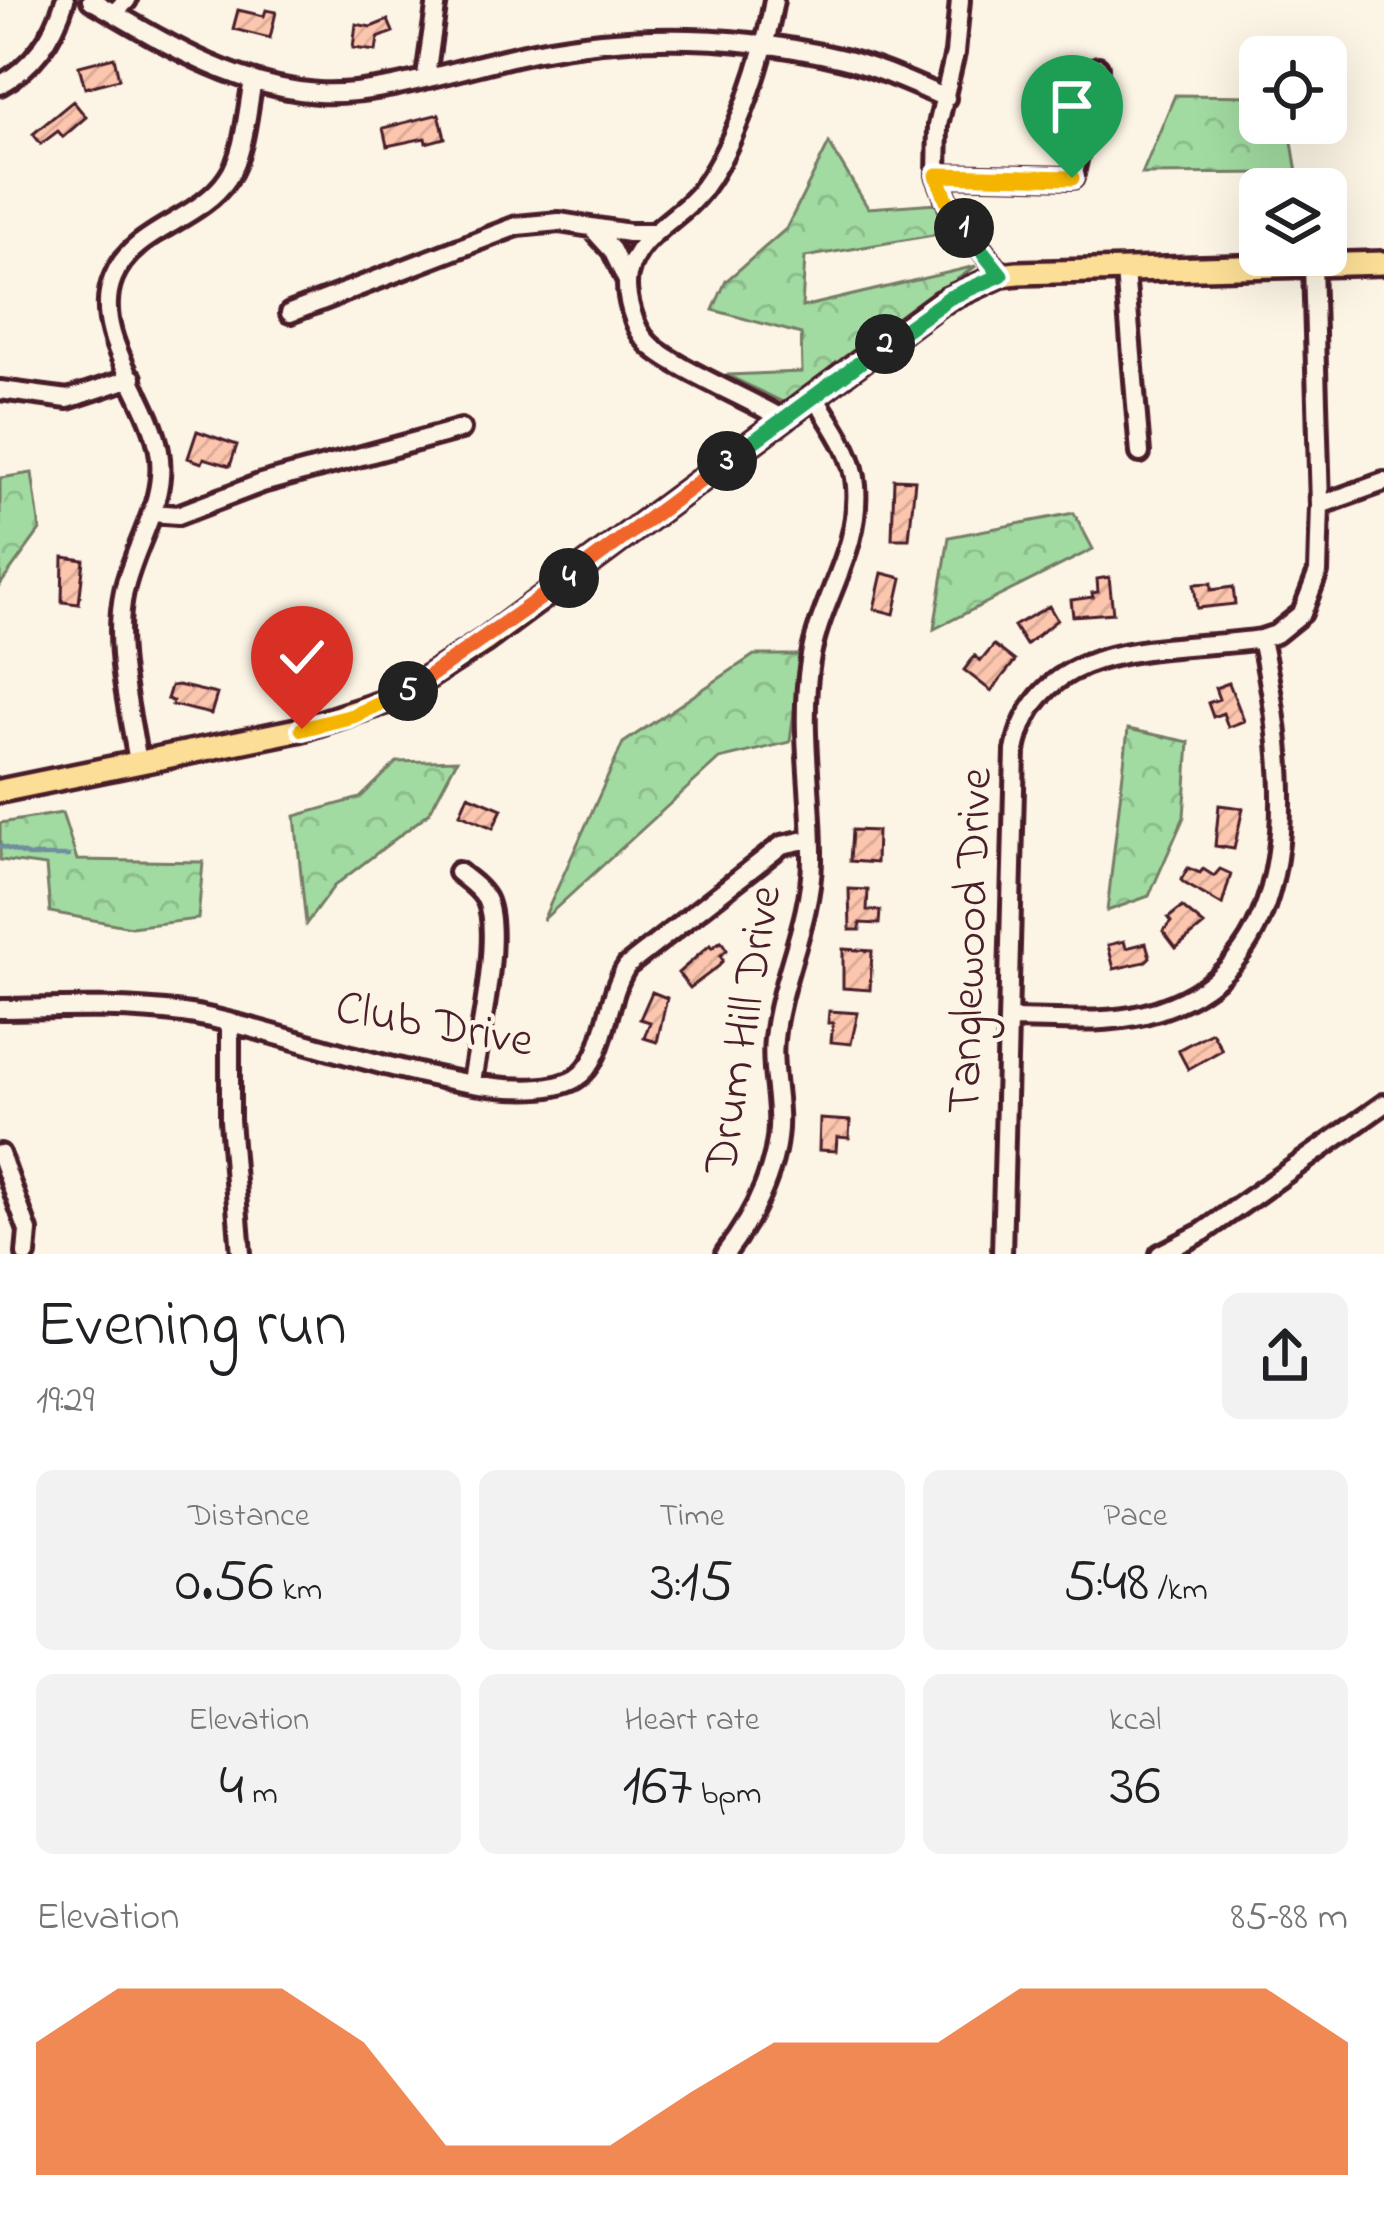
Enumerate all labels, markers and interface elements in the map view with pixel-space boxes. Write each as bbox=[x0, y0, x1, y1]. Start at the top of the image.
map controls bbox=[1239, 36, 1347, 276]
button: locate bbox=[1239, 36, 1347, 144]
pin bbox=[1021, 55, 1123, 178]
icon: arrive bbox=[1039, 73, 1105, 139]
button: layers bbox=[1239, 168, 1347, 276]
pin: 1 bbox=[934, 198, 994, 258]
text: 1 bbox=[959, 204, 969, 252]
pin: 2 bbox=[855, 314, 915, 374]
text: 2 bbox=[877, 320, 893, 368]
pin: 3 bbox=[697, 431, 757, 491]
text: 3 bbox=[720, 437, 734, 485]
pin: 4 bbox=[539, 548, 599, 608]
text: 4 bbox=[562, 554, 576, 602]
pin bbox=[251, 606, 353, 729]
icon: check bbox=[269, 624, 335, 690]
pin: 5 bbox=[378, 661, 438, 721]
text: 5 bbox=[399, 667, 417, 715]
street label: Tanglewood Drive bbox=[931, 766, 1014, 1115]
street label: Drum Hill Drive bbox=[687, 880, 802, 1180]
street label: Club Drive bbox=[330, 974, 539, 1078]
text: Evening run bbox=[36, 1280, 347, 1376]
button: share bbox=[1222, 1293, 1348, 1419]
text: 19:29 bbox=[36, 1373, 95, 1430]
text: Distance bbox=[188, 1493, 309, 1541]
text: Time bbox=[659, 1493, 725, 1541]
text: Pace bbox=[1103, 1493, 1168, 1541]
text: 0.56 bbox=[175, 1541, 274, 1628]
text: 3:15 bbox=[650, 1541, 734, 1628]
text: 5:48 bbox=[1063, 1541, 1149, 1628]
text: km bbox=[274, 1567, 322, 1615]
text: /km bbox=[1149, 1567, 1208, 1615]
text: Elevation bbox=[188, 1697, 309, 1745]
text: Heart rate bbox=[624, 1697, 760, 1745]
text: kcal bbox=[1109, 1697, 1162, 1745]
text: 4 bbox=[219, 1745, 244, 1832]
text: 167 bbox=[622, 1745, 692, 1832]
text: 36 bbox=[1110, 1745, 1161, 1832]
text: m bbox=[244, 1771, 278, 1819]
text: bpm bbox=[692, 1771, 762, 1819]
text: Elevation bbox=[36, 1890, 179, 1947]
text: 85–88 m bbox=[1231, 1890, 1348, 1947]

